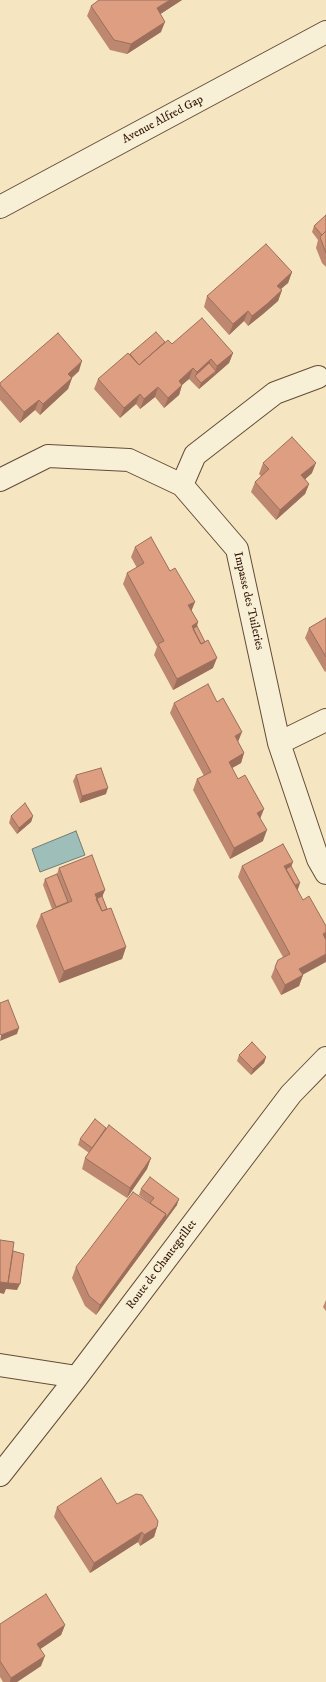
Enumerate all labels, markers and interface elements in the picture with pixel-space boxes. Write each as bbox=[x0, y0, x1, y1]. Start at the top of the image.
street label: Avenue Alfred Gap bbox=[120, 93, 206, 147]
street label: Impasse des Tuileries bbox=[230, 550, 266, 652]
street label: Route de Chantegrillet bbox=[124, 1217, 200, 1313]

